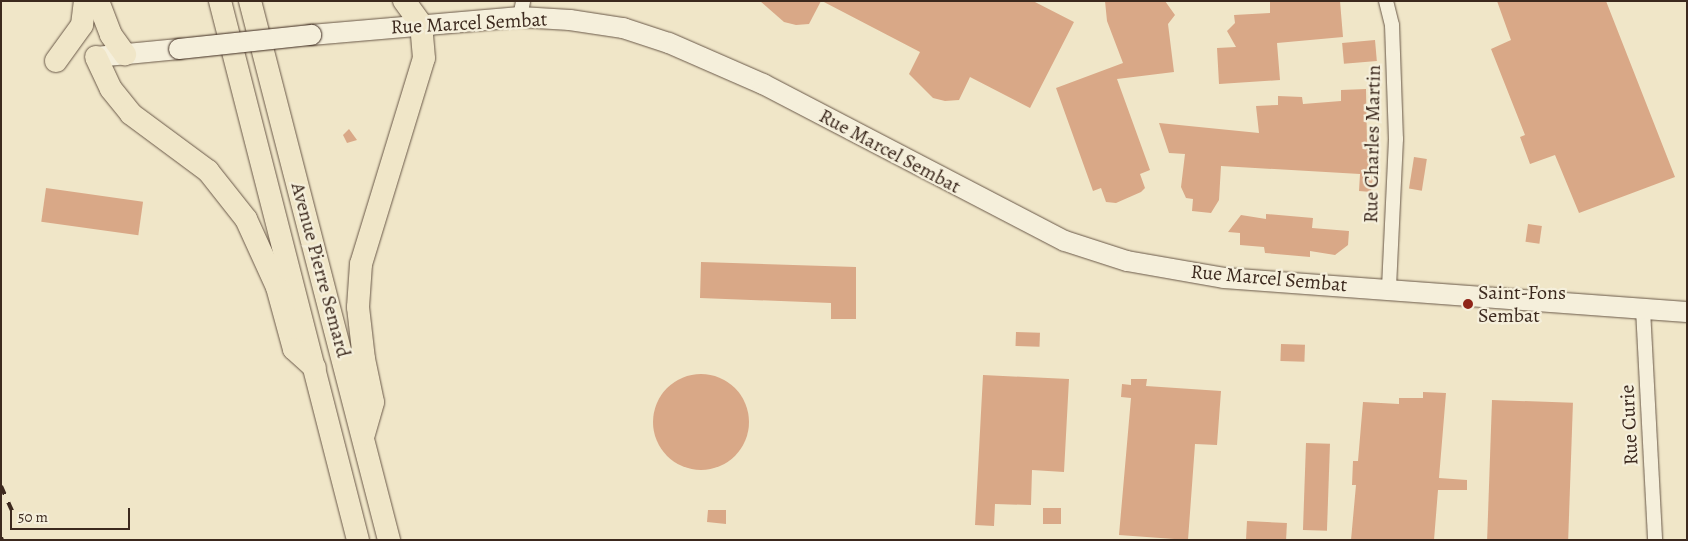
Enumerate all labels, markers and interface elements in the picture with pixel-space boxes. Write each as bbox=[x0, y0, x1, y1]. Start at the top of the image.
street label: Rue Marcel Sembat bbox=[390, 7, 548, 39]
street label: Rue Charles Martin bbox=[1359, 65, 1385, 223]
street label: Rue Marcel Sembat bbox=[815, 104, 965, 198]
street label: Avenue Pierre Semard bbox=[286, 180, 356, 360]
street label: Rue Marcel Sembat bbox=[1190, 259, 1348, 297]
place label: Saint-Fons Sembat bbox=[1478, 280, 1566, 327]
marker: Saint-Fons Sembat bbox=[1462, 298, 1474, 310]
street label: Rue Curie bbox=[1615, 384, 1643, 466]
scale bar bbox=[12, 498, 132, 530]
text: 50 m bbox=[18, 507, 48, 527]

